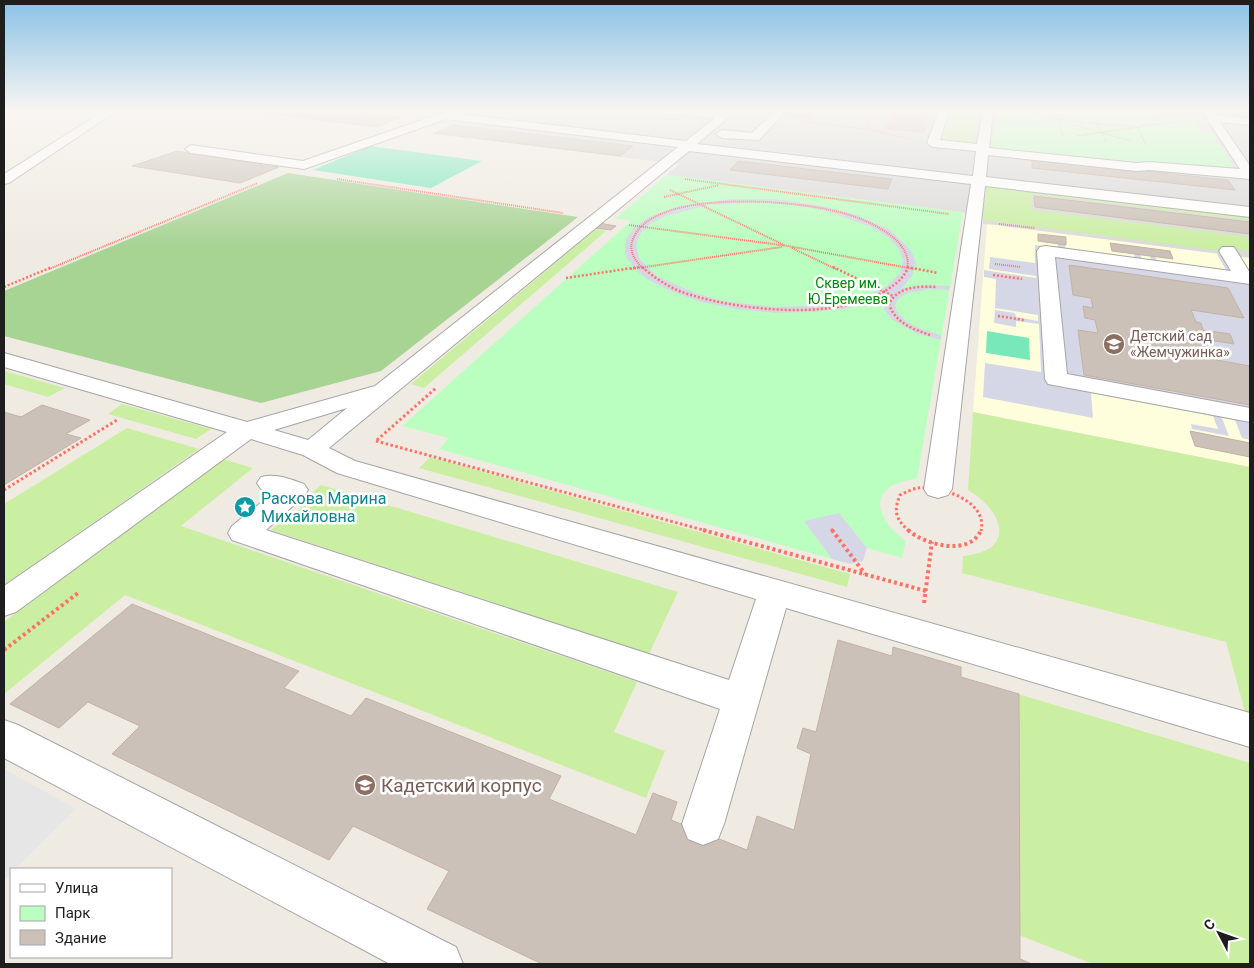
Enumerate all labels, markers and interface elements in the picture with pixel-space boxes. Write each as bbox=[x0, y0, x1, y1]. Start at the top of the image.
park label: Сквер им. Ю.Еремеева bbox=[808, 275, 888, 307]
place label: Детский сад «Жемчужинка» bbox=[1130, 328, 1230, 360]
school or university icon: Детский сад «Жемчужинка» bbox=[1102, 332, 1126, 356]
place label: Раскова Марина Михайловна bbox=[261, 489, 386, 526]
place icon: Раскова Марина Михайловна bbox=[233, 495, 257, 519]
school or university icon: Кадетский корпус bbox=[353, 773, 377, 797]
place label: Кадетский корпус bbox=[381, 774, 542, 797]
legend bbox=[10, 868, 172, 958]
text: Улица bbox=[55, 879, 98, 897]
text: Парк bbox=[55, 904, 90, 922]
north arrow bbox=[1194, 908, 1244, 958]
text: С bbox=[1200, 916, 1218, 933]
text: Здание bbox=[55, 929, 106, 947]

